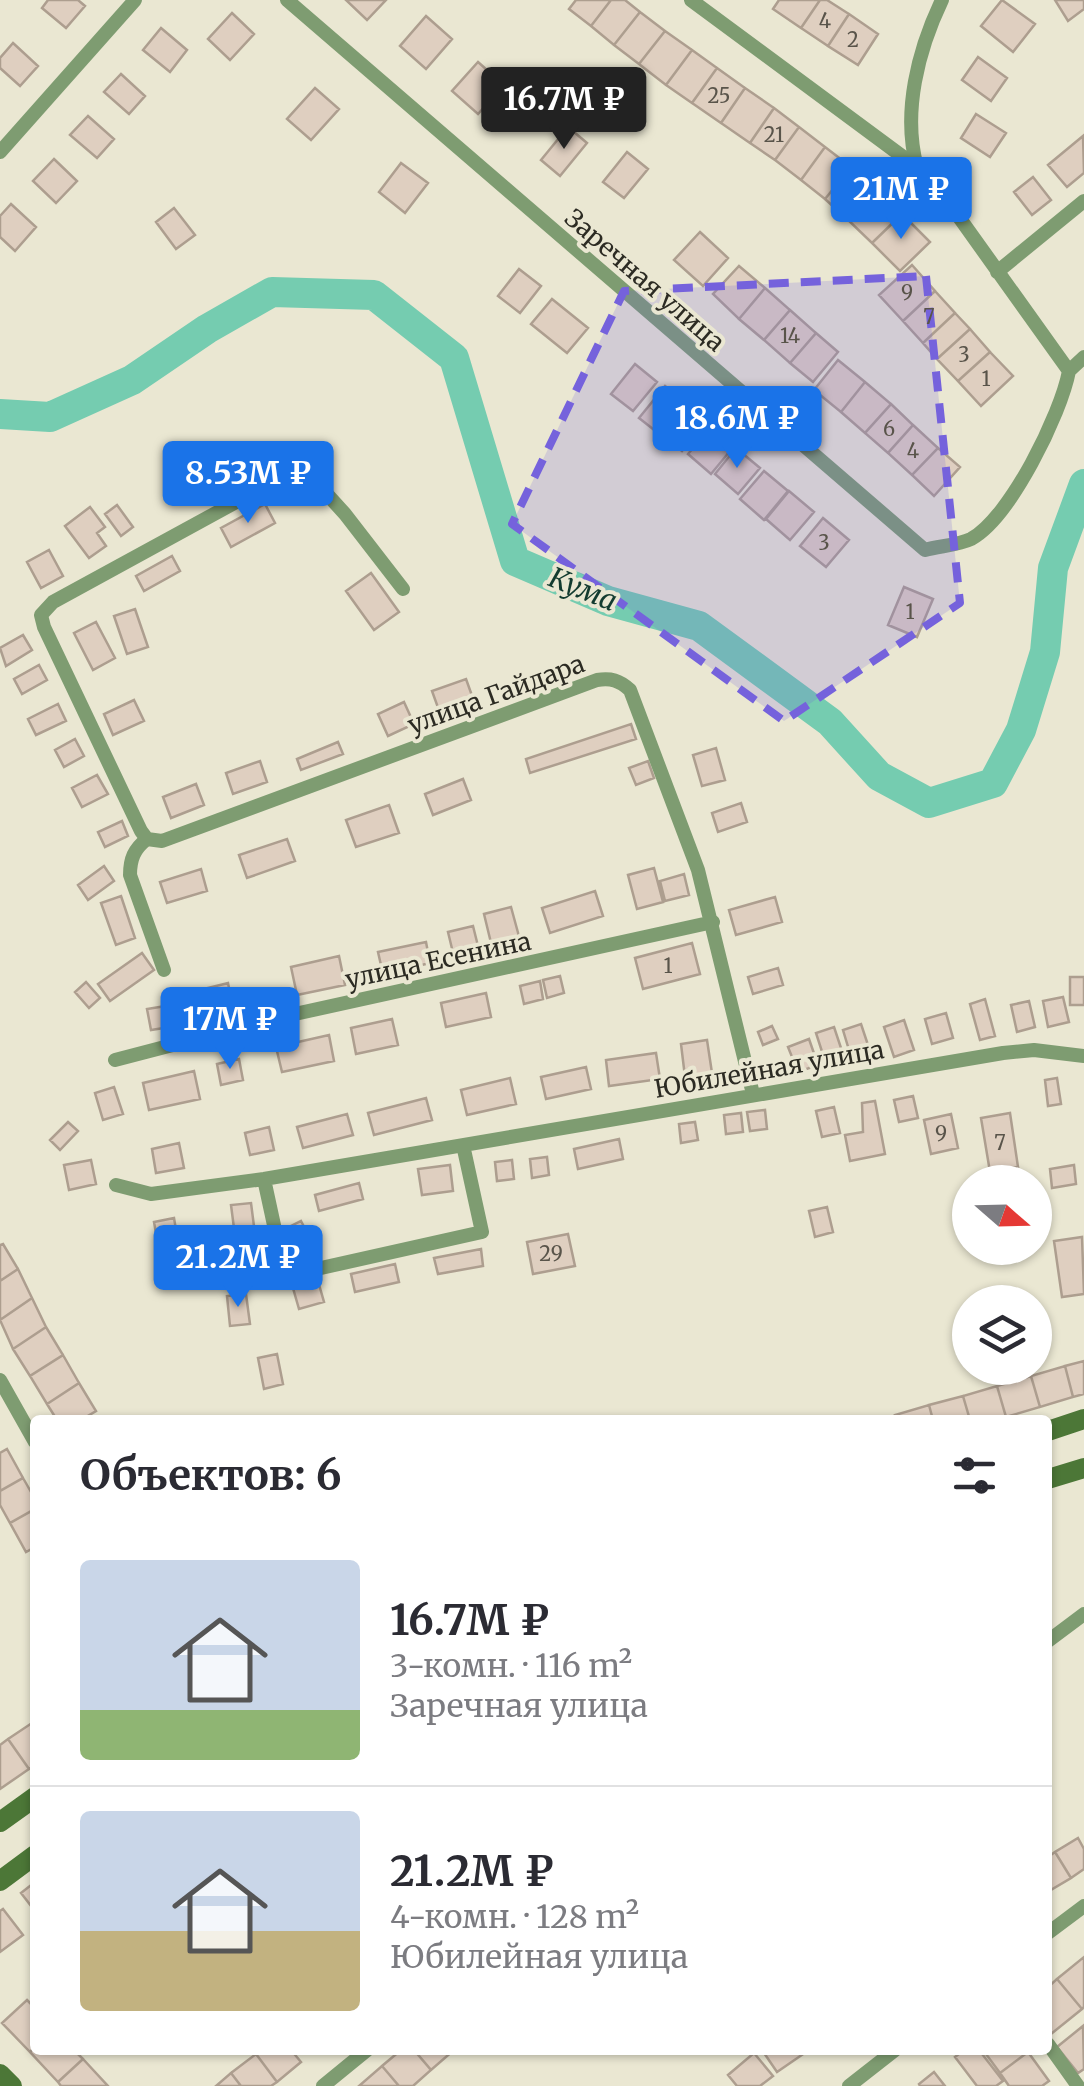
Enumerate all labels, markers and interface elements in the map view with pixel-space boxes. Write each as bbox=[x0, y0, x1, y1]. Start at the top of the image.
house number: 4 bbox=[819, 8, 831, 33]
house number: 2 bbox=[847, 27, 859, 52]
pin: 16.7M ₽ bbox=[472, 67, 656, 152]
text: 16.7M ₽ bbox=[503, 79, 625, 119]
house number: 25 bbox=[708, 83, 730, 108]
house number: 21 bbox=[764, 122, 784, 147]
pin: 21M ₽ bbox=[831, 157, 971, 242]
text: 21M ₽ bbox=[853, 169, 949, 209]
street label: Заречная улица bbox=[558, 202, 732, 358]
house number: 9 bbox=[901, 280, 913, 305]
house number: 7 bbox=[923, 304, 935, 329]
house number: 14 bbox=[780, 323, 800, 348]
house number: 3 bbox=[958, 342, 970, 367]
house number: 1 bbox=[981, 366, 991, 391]
pin: 18.6M ₽ bbox=[645, 386, 829, 471]
text: 18.6M ₽ bbox=[675, 398, 799, 438]
house number: 6 bbox=[883, 416, 895, 441]
house number: 4 bbox=[907, 438, 919, 463]
pin: 8.53M ₽ bbox=[156, 441, 340, 526]
text: 8.53M ₽ bbox=[185, 453, 311, 493]
house number: 3 bbox=[818, 530, 830, 555]
water label: Кума bbox=[544, 559, 622, 619]
house number: 1 bbox=[905, 599, 915, 624]
street label: улица Гайдара bbox=[403, 647, 589, 741]
street label: улица Есенина bbox=[342, 925, 534, 995]
house number: 1 bbox=[663, 953, 673, 978]
pin: 17M ₽ bbox=[160, 987, 300, 1072]
text: 17M ₽ bbox=[183, 999, 277, 1039]
street label: Юбилейная улица bbox=[652, 1033, 886, 1105]
house number: 9 bbox=[935, 1121, 947, 1146]
house number: 7 bbox=[994, 1130, 1006, 1155]
north arrow bbox=[952, 1165, 1052, 1265]
map controls bbox=[952, 1165, 1052, 1385]
pin: 21.2M ₽ bbox=[146, 1225, 330, 1310]
text: 21.2M ₽ bbox=[176, 1237, 300, 1277]
house number: 29 bbox=[539, 1241, 563, 1266]
button: layers bbox=[952, 1285, 1052, 1385]
icon: filters bbox=[947, 1448, 1002, 1503]
text: Объектов: 6 bbox=[80, 1449, 342, 1501]
text: 16.7M ₽ bbox=[390, 1594, 549, 1646]
icon: home bbox=[160, 1600, 280, 1720]
text: 3-комн. · 116 m² bbox=[390, 1646, 632, 1686]
text: Заречная улица bbox=[390, 1686, 648, 1726]
text: 21.2M ₽ bbox=[390, 1845, 554, 1897]
icon: home bbox=[160, 1851, 280, 1971]
text: 4-комн. · 128 m² bbox=[390, 1897, 639, 1937]
text: Юбилейная улица bbox=[390, 1937, 688, 1977]

